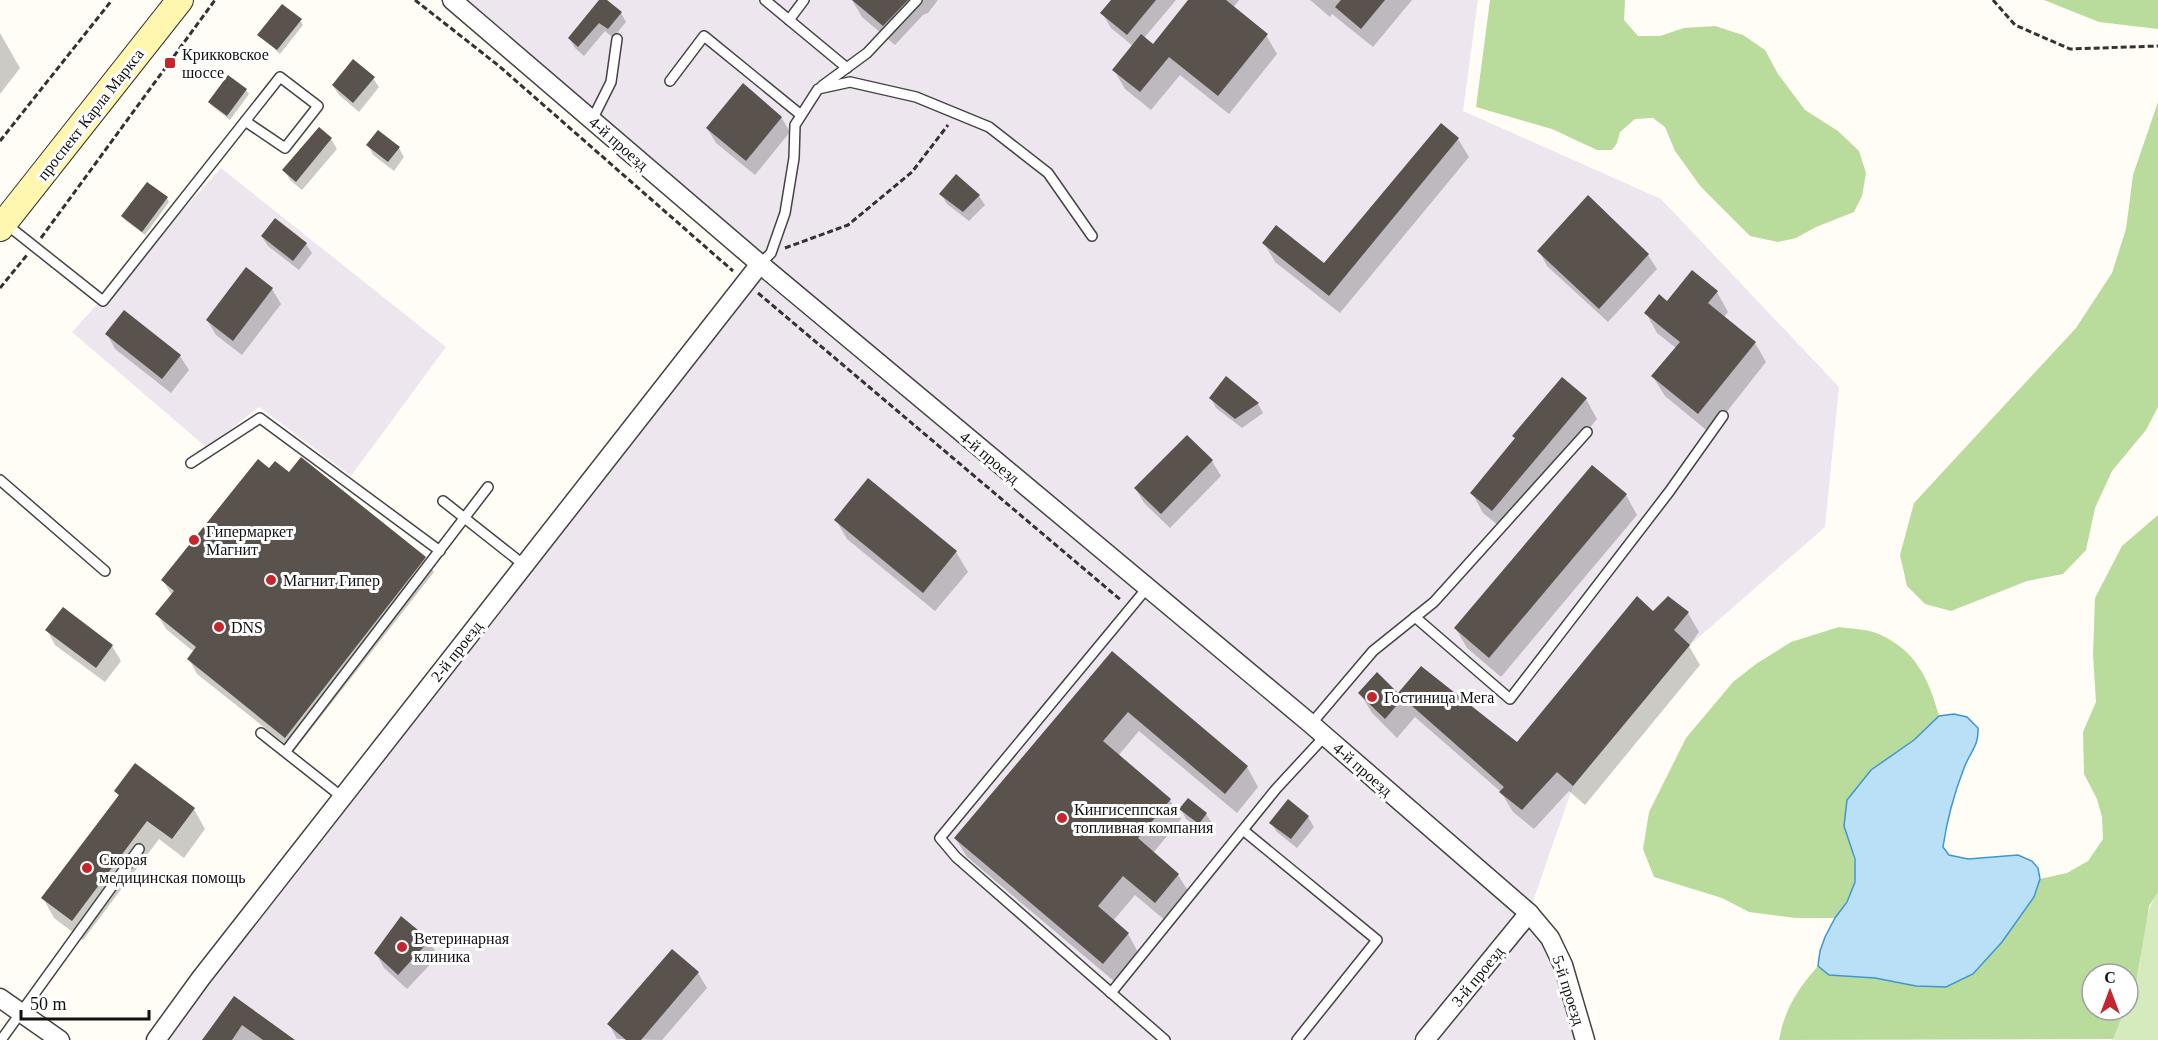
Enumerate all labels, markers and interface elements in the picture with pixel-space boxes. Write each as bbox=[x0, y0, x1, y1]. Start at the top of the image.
street label: проспект Карла Маркса bbox=[34, 45, 148, 184]
place label: Крикковское шоссе bbox=[182, 46, 269, 81]
marker: Крикковское шоссе bbox=[163, 56, 177, 70]
street label: 4-й проезд bbox=[585, 113, 651, 174]
street label: 4-й проезд bbox=[956, 428, 1023, 488]
place label: Гипермаркет Магнит bbox=[206, 523, 293, 558]
marker: Гипермаркет Магнит bbox=[187, 533, 201, 547]
place label: Магнит Гипер bbox=[283, 572, 380, 590]
marker: Магнит Гипер bbox=[264, 573, 278, 587]
street label: 2-й проезд bbox=[427, 618, 486, 686]
place label: DNS bbox=[231, 619, 263, 636]
marker: DNS bbox=[212, 620, 226, 634]
place label: Гостиница Мега bbox=[1384, 689, 1494, 707]
marker: Гостиница Мега bbox=[1365, 690, 1379, 704]
street label: 4-й проезд bbox=[1329, 739, 1395, 800]
place label: Кингисеппская топливная компания bbox=[1074, 801, 1214, 836]
marker: Кингисеппская топливная компания bbox=[1055, 811, 1069, 825]
place label: Скорая медицинская помощь bbox=[99, 851, 246, 887]
marker: Скорая медицинская помощь bbox=[80, 861, 94, 875]
place label: Ветеринарная клиника bbox=[414, 930, 510, 965]
marker: Ветеринарная клиника bbox=[395, 940, 409, 954]
street label: 3-й проезд bbox=[1448, 943, 1507, 1010]
street label: 5-й проезд bbox=[1548, 953, 1588, 1027]
north arrow bbox=[2080, 962, 2140, 1022]
text: С bbox=[2104, 969, 2116, 986]
scale bar bbox=[21, 983, 148, 1021]
text: 50 m bbox=[30, 994, 67, 1014]

